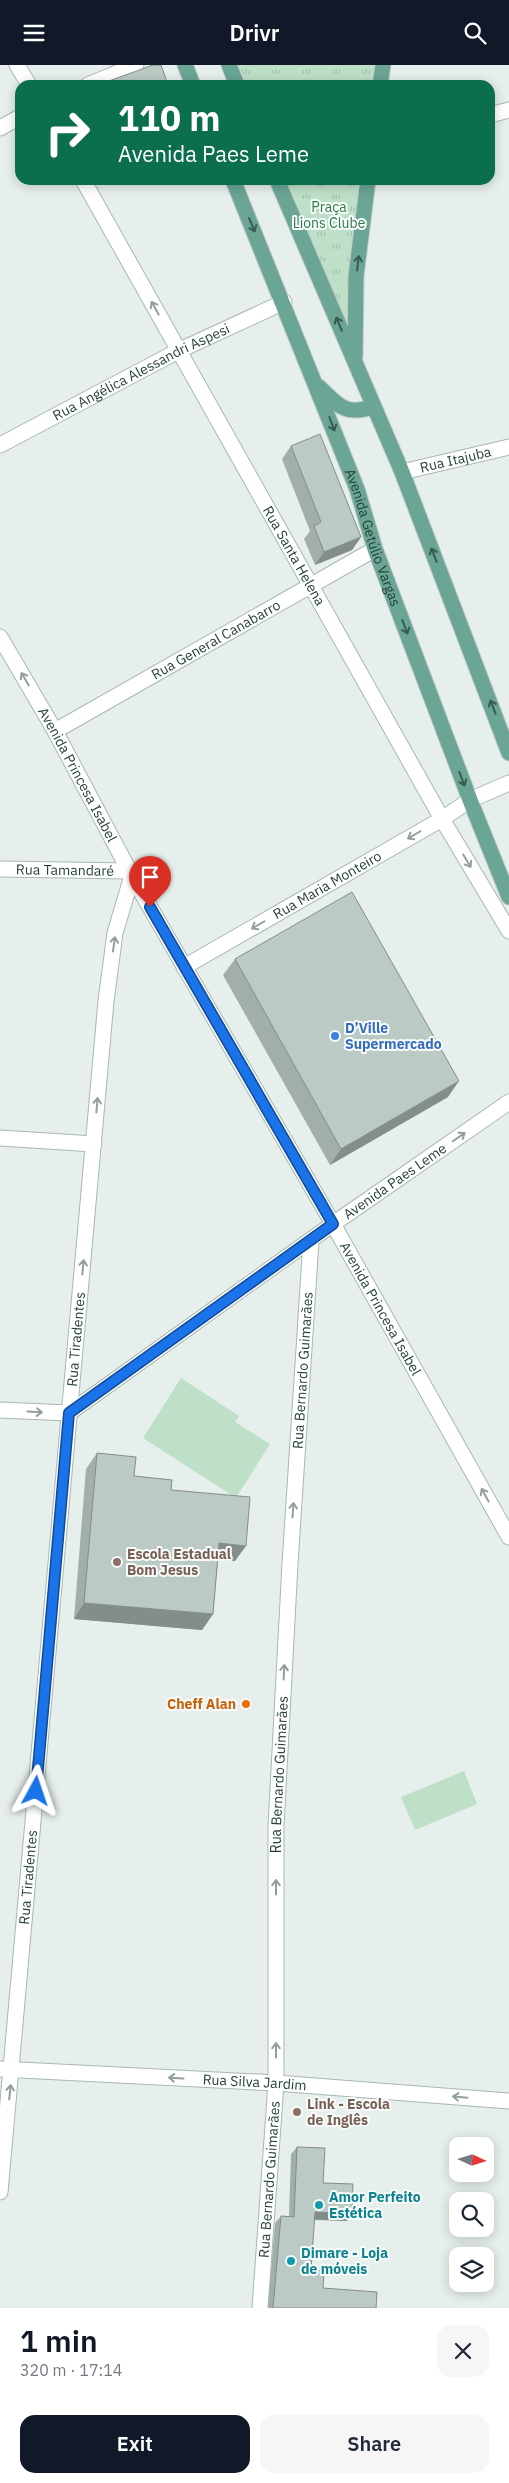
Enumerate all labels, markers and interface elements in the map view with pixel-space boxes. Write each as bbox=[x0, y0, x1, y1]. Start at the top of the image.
text: Drivr bbox=[229, 18, 280, 47]
icon: menu bbox=[20, 19, 48, 47]
icon: search bbox=[461, 19, 489, 47]
text: 110 m bbox=[118, 95, 221, 141]
icon: right bbox=[35, 100, 100, 165]
text: Avenida Paes Leme bbox=[118, 139, 309, 168]
park label: Praça Lions Clube bbox=[293, 198, 366, 232]
one-way arrow bbox=[247, 217, 257, 232]
one-way arrow bbox=[353, 255, 363, 271]
one-way arrow bbox=[149, 302, 159, 316]
one-way arrow bbox=[333, 317, 343, 332]
street label: Rua Angélica Alessandri Aspesi bbox=[50, 319, 232, 425]
one-way arrow bbox=[328, 416, 337, 432]
street label: Rua Itajuba bbox=[418, 442, 494, 477]
street label: Avenida Getúlio Vargas bbox=[341, 466, 405, 609]
street label: Rua Santa Helena bbox=[259, 503, 330, 609]
one-way arrow bbox=[429, 548, 438, 563]
street label: Rua General Canabarro bbox=[148, 596, 284, 683]
one-way arrow bbox=[401, 618, 410, 634]
one-way arrow bbox=[19, 673, 29, 687]
one-way arrow bbox=[488, 700, 497, 715]
street label: Avenida Princesa Isabel bbox=[34, 704, 121, 845]
one-way arrow bbox=[458, 771, 467, 786]
one-way arrow bbox=[407, 831, 421, 841]
street label: Rua Maria Monteiro bbox=[270, 847, 385, 923]
one-way arrow bbox=[462, 853, 472, 867]
pin bbox=[129, 856, 171, 907]
street label: Rua Tamandaré bbox=[16, 860, 115, 880]
icon: arrive bbox=[136, 863, 164, 891]
one-way arrow bbox=[250, 920, 265, 930]
one-way arrow bbox=[109, 936, 119, 952]
place label: D’Ville Supermercado bbox=[345, 1019, 442, 1053]
marker: D’Ville Supermercado bbox=[329, 1030, 341, 1042]
one-way arrow bbox=[93, 1098, 102, 1114]
one-way arrow bbox=[452, 1132, 466, 1142]
street label: Avenida Paes Leme bbox=[340, 1139, 450, 1223]
street label: Avenida Princesa Isabel bbox=[336, 1239, 425, 1379]
one-way arrow bbox=[78, 1260, 88, 1276]
street label: Rua Tiradentes bbox=[63, 1291, 89, 1387]
street label: Rua Bernardo Guimarães bbox=[289, 1291, 317, 1450]
one-way arrow bbox=[26, 1407, 42, 1416]
one-way arrow bbox=[480, 1487, 490, 1502]
one-way arrow bbox=[289, 1503, 298, 1519]
place label: Escola Estadual Bom Jesus bbox=[127, 1545, 231, 1579]
marker: Escola Estadual Bom Jesus bbox=[111, 1556, 123, 1568]
one-way arrow bbox=[280, 1665, 289, 1681]
place label: Cheff Alan bbox=[167, 1695, 236, 1713]
street label: Rua Bernardo Guimarães bbox=[267, 1695, 292, 1853]
marker: Cheff Alan bbox=[240, 1698, 252, 1710]
position arrow bbox=[9, 1764, 61, 1816]
street label: Rua Tiradentes bbox=[15, 1829, 41, 1925]
one-way arrow bbox=[271, 1880, 281, 1896]
one-way arrow bbox=[271, 2042, 281, 2058]
street label: Rua Silva Jardim bbox=[202, 2070, 307, 2094]
one-way arrow bbox=[168, 2073, 184, 2082]
one-way arrow bbox=[5, 2084, 15, 2100]
one-way arrow bbox=[453, 2093, 469, 2102]
place label: Link - Escola de Inglês bbox=[307, 2095, 390, 2129]
street label: Rua Bernardo Guimarães bbox=[255, 2100, 284, 2259]
marker: Link - Escola de Inglês bbox=[291, 2106, 303, 2118]
north arrow bbox=[449, 2137, 494, 2183]
map controls bbox=[449, 2137, 494, 2292]
place label: Amor Perfeito Estética bbox=[329, 2188, 421, 2222]
button: search bbox=[449, 2192, 494, 2237]
marker: Amor Perfeito Estética bbox=[313, 2199, 325, 2211]
place label: Dimare - Loja de móveis bbox=[301, 2244, 388, 2278]
button: layers bbox=[449, 2247, 494, 2292]
marker: Dimare - Loja de móveis bbox=[285, 2255, 297, 2267]
text: 1 min bbox=[20, 2321, 98, 2360]
button: close bbox=[437, 2325, 489, 2377]
text: 320 m · 17:14 bbox=[20, 2360, 122, 2380]
button: Exit bbox=[20, 2415, 250, 2473]
button: Share bbox=[260, 2415, 489, 2473]

